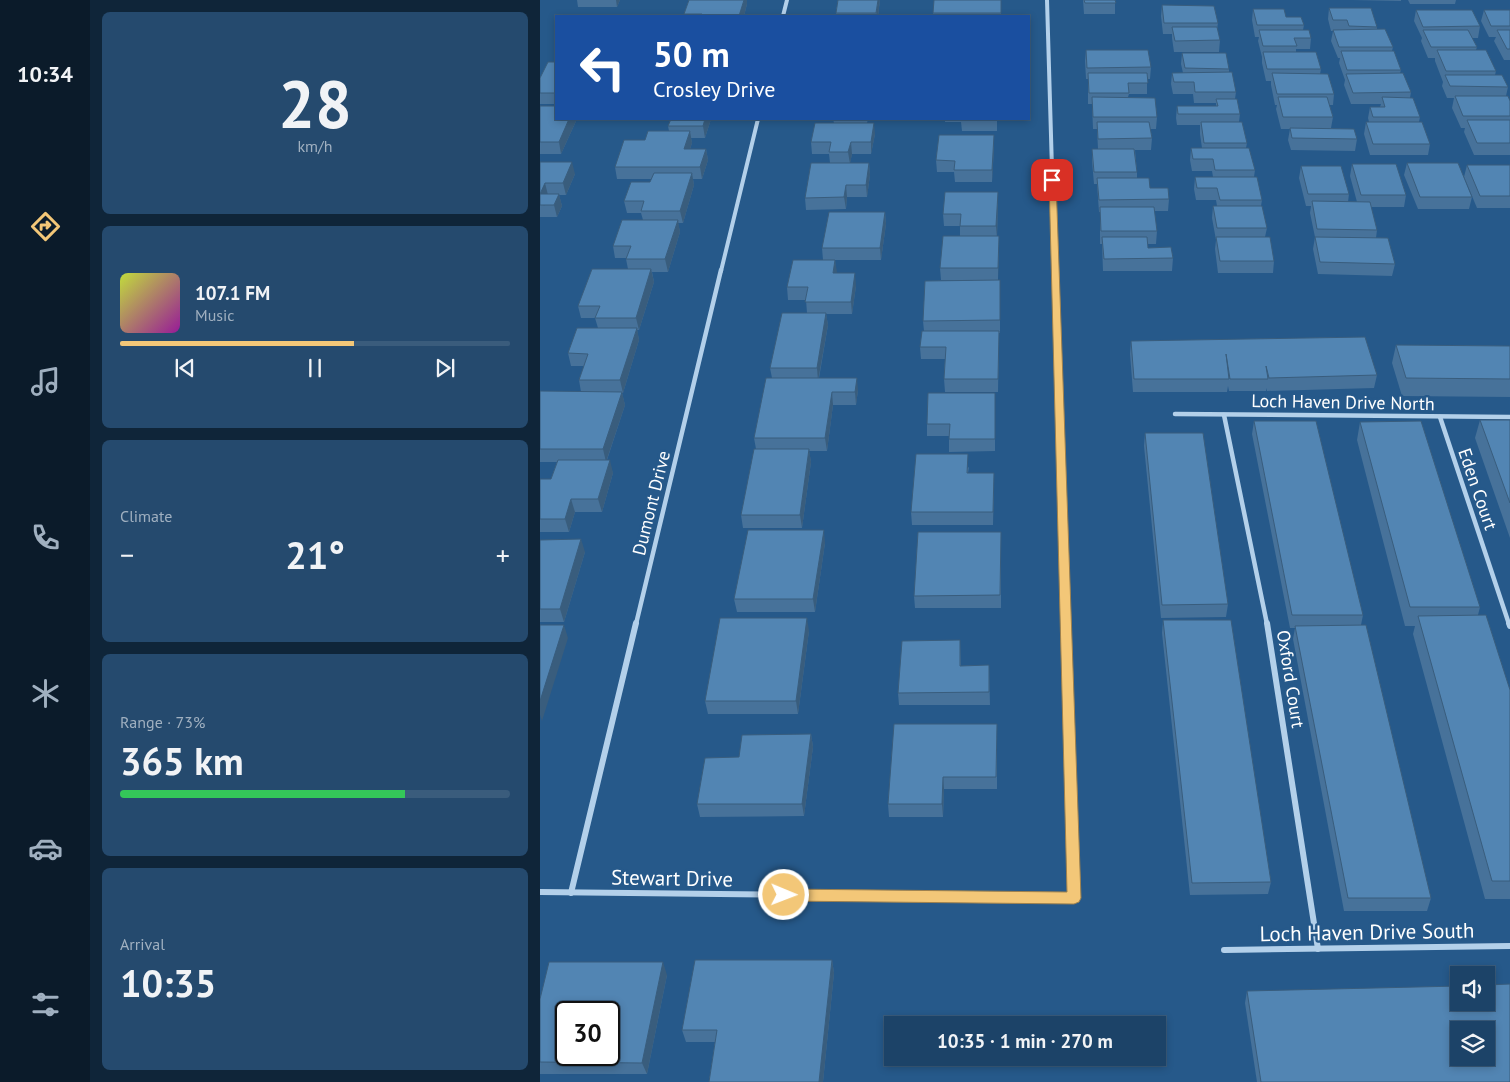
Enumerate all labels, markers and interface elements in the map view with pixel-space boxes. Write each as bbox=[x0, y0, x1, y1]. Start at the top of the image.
text: 50 m bbox=[653, 31, 730, 77]
icon: left bbox=[570, 35, 635, 100]
text: 10:34 bbox=[17, 60, 73, 88]
text: 28 bbox=[278, 61, 352, 145]
text: Crosley Drive bbox=[653, 75, 775, 103]
text: km/h bbox=[297, 136, 333, 156]
pin bbox=[1031, 159, 1073, 201]
icon: arrive bbox=[1038, 166, 1066, 194]
icon: directions bbox=[28, 209, 63, 244]
text: 107.1 FM bbox=[195, 281, 270, 305]
text: Music bbox=[195, 305, 235, 325]
icon: previous bbox=[171, 354, 199, 382]
icon: pause bbox=[301, 354, 329, 382]
icon: next bbox=[431, 354, 459, 382]
icon: music bbox=[28, 364, 63, 399]
street label: Loch Haven Drive North bbox=[1251, 389, 1435, 415]
street label: Eden Court bbox=[1453, 445, 1503, 533]
street label: Dumont Drive bbox=[627, 448, 675, 558]
text: Climate bbox=[120, 506, 172, 526]
icon: phone bbox=[28, 520, 63, 555]
text: 21° bbox=[285, 530, 345, 579]
text: − bbox=[120, 536, 134, 573]
text: + bbox=[496, 536, 510, 573]
street label: Oxford Court bbox=[1272, 629, 1310, 729]
icon: climate bbox=[28, 676, 63, 711]
text: Range · 73% bbox=[120, 712, 205, 732]
text: 365 km bbox=[120, 736, 244, 785]
icon: car bbox=[28, 831, 63, 866]
street label: Stewart Drive bbox=[611, 863, 733, 893]
position arrow bbox=[757, 868, 809, 920]
street label: Loch Haven Drive South bbox=[1259, 917, 1475, 947]
text: Arrival bbox=[120, 934, 165, 954]
text: 10:35 bbox=[120, 958, 216, 1007]
map controls bbox=[1450, 966, 1495, 1066]
button: sound bbox=[1450, 966, 1495, 1011]
icon: filters bbox=[28, 987, 63, 1022]
speed limit sign: 30 bbox=[555, 1001, 620, 1066]
button: layers bbox=[1450, 1021, 1495, 1066]
text: 10:35 · 1 min · 270 m bbox=[937, 1029, 1113, 1053]

